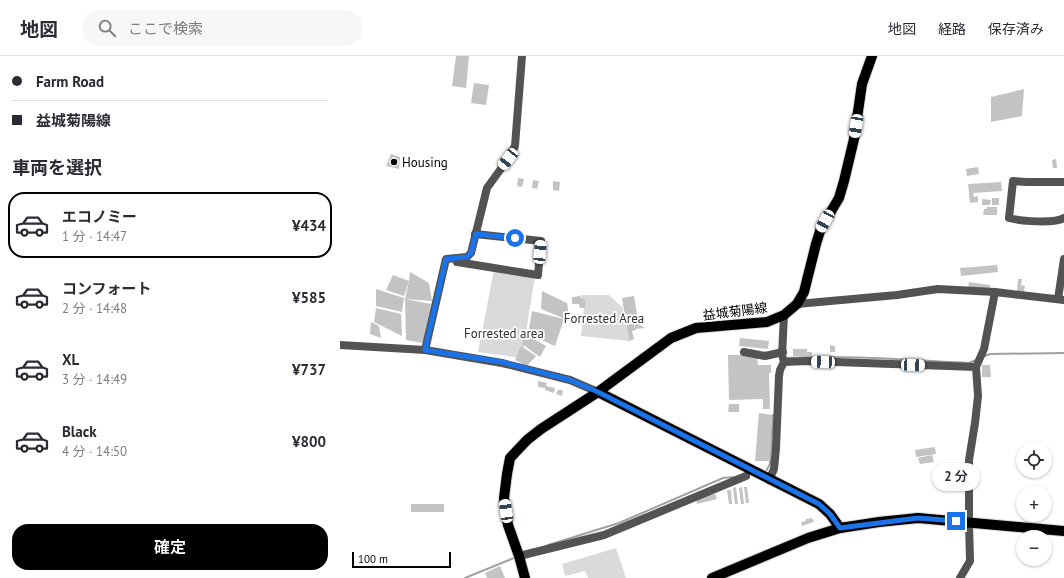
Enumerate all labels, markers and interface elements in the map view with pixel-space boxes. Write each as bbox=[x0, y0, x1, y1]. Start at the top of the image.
search box bbox=[82, 10, 362, 46]
text: 地図 bbox=[20, 17, 58, 41]
icon: search bbox=[96, 17, 118, 39]
text: ここで検索 bbox=[128, 19, 203, 38]
text: 地図 bbox=[888, 20, 916, 38]
text: 経路 bbox=[938, 20, 966, 38]
text: 保存済み bbox=[988, 20, 1044, 38]
text: Farm Road bbox=[36, 72, 104, 91]
text: 益城菊陽線 bbox=[36, 111, 111, 130]
car bbox=[848, 113, 864, 139]
car bbox=[496, 146, 520, 172]
place label: Housing bbox=[402, 154, 448, 171]
text: 車両を選択 bbox=[12, 156, 102, 179]
marker: Housing bbox=[389, 157, 399, 167]
icon: car bbox=[14, 207, 50, 243]
text: エコノミー bbox=[62, 207, 137, 226]
car bbox=[814, 208, 836, 234]
text: ¥434 bbox=[292, 216, 326, 235]
text: 1 分 · 14:47 bbox=[62, 228, 127, 245]
route start bbox=[506, 229, 524, 247]
car bbox=[533, 240, 547, 264]
icon: car bbox=[14, 279, 50, 315]
text: コンフォート bbox=[62, 279, 152, 298]
text: ¥585 bbox=[292, 288, 326, 307]
street label: 益城菊陽線 bbox=[702, 299, 768, 324]
text: 2 分 · 14:48 bbox=[62, 300, 127, 317]
park label: Forrested Area bbox=[564, 310, 644, 327]
park label: Forrested area bbox=[464, 325, 544, 342]
text: XL bbox=[62, 350, 79, 369]
icon: car bbox=[14, 351, 50, 387]
car bbox=[811, 356, 835, 368]
car bbox=[901, 359, 925, 371]
text: ¥737 bbox=[292, 360, 326, 379]
text: 3 分 · 14:49 bbox=[62, 371, 127, 388]
text: Black bbox=[62, 422, 97, 441]
icon: car bbox=[14, 423, 50, 459]
text: ¥800 bbox=[292, 432, 326, 451]
map controls bbox=[1016, 442, 1052, 566]
button: locate bbox=[1016, 442, 1052, 478]
text: 4 分 · 14:50 bbox=[62, 443, 127, 460]
callout: 2 分 bbox=[932, 463, 980, 491]
text: 2 分 bbox=[944, 468, 968, 485]
button: + bbox=[1016, 486, 1052, 522]
car bbox=[498, 498, 514, 524]
route end bbox=[947, 512, 965, 530]
button: 確定 bbox=[12, 524, 328, 570]
button: − bbox=[1016, 530, 1052, 566]
scale bar bbox=[352, 550, 451, 569]
text: 100 m bbox=[358, 552, 388, 566]

